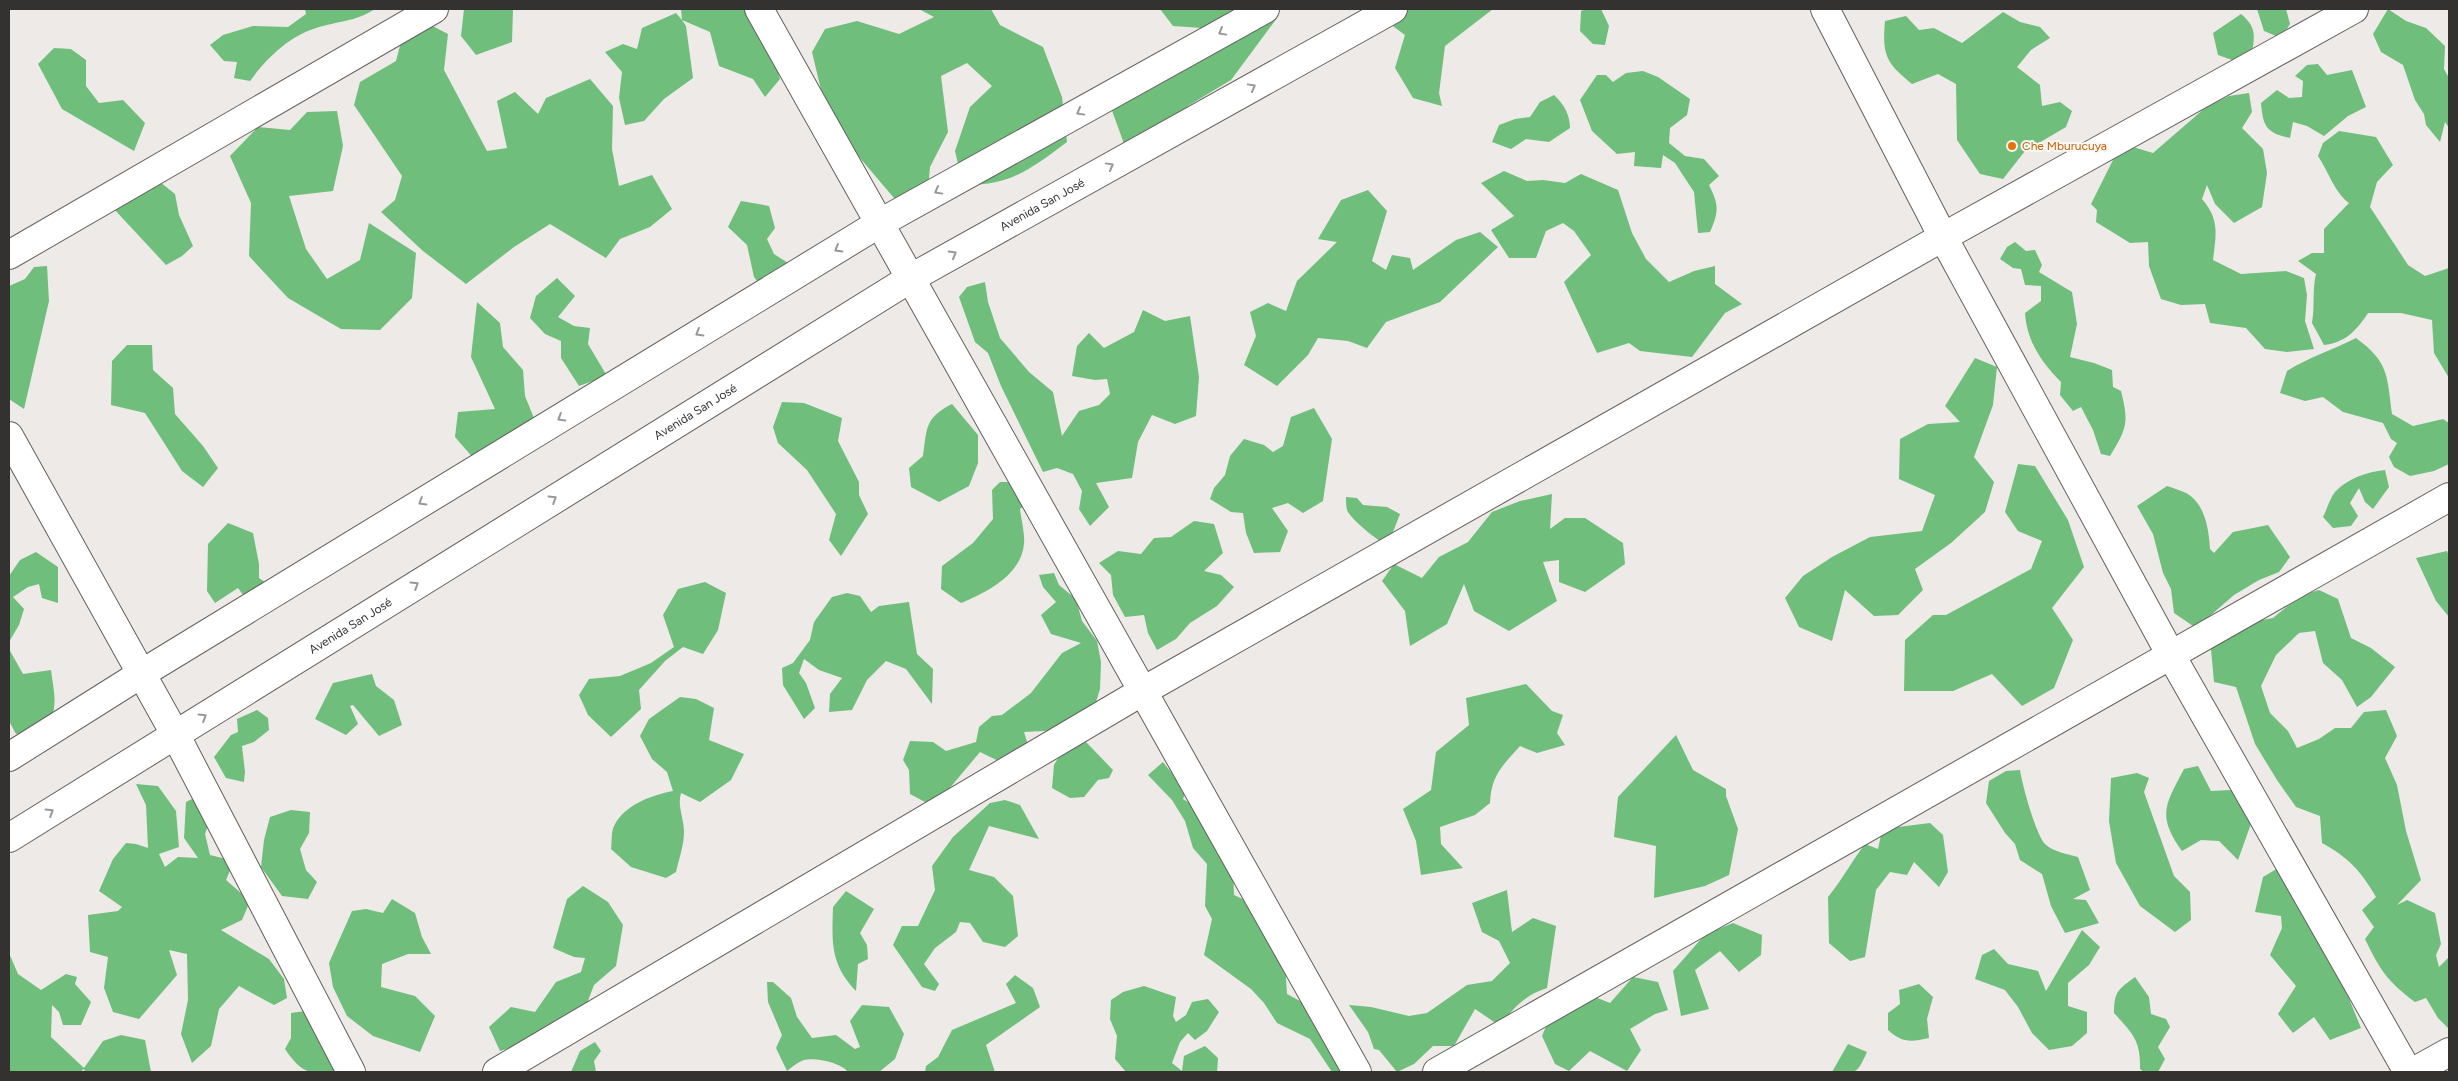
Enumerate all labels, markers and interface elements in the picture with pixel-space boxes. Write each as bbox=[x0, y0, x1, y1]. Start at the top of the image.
one-way arrow bbox=[1218, 26, 1227, 36]
one-way arrow bbox=[1247, 83, 1256, 93]
one-way arrow bbox=[1077, 105, 1086, 115]
place label: Che Mburucuya bbox=[2022, 139, 2107, 153]
marker: Che Mburucuya bbox=[2006, 140, 2018, 152]
one-way arrow bbox=[1105, 162, 1114, 172]
street label: Avenida San José bbox=[997, 175, 1087, 234]
one-way arrow bbox=[935, 184, 944, 194]
one-way arrow bbox=[834, 242, 843, 252]
one-way arrow bbox=[948, 250, 957, 260]
one-way arrow bbox=[696, 327, 705, 337]
street label: Avenida San José bbox=[652, 381, 740, 443]
one-way arrow bbox=[557, 411, 566, 421]
one-way arrow bbox=[418, 496, 427, 506]
one-way arrow bbox=[548, 496, 557, 506]
one-way arrow bbox=[410, 582, 419, 591]
street label: Avenida San José bbox=[307, 595, 395, 657]
one-way arrow bbox=[197, 713, 206, 723]
one-way arrow bbox=[45, 809, 54, 818]

